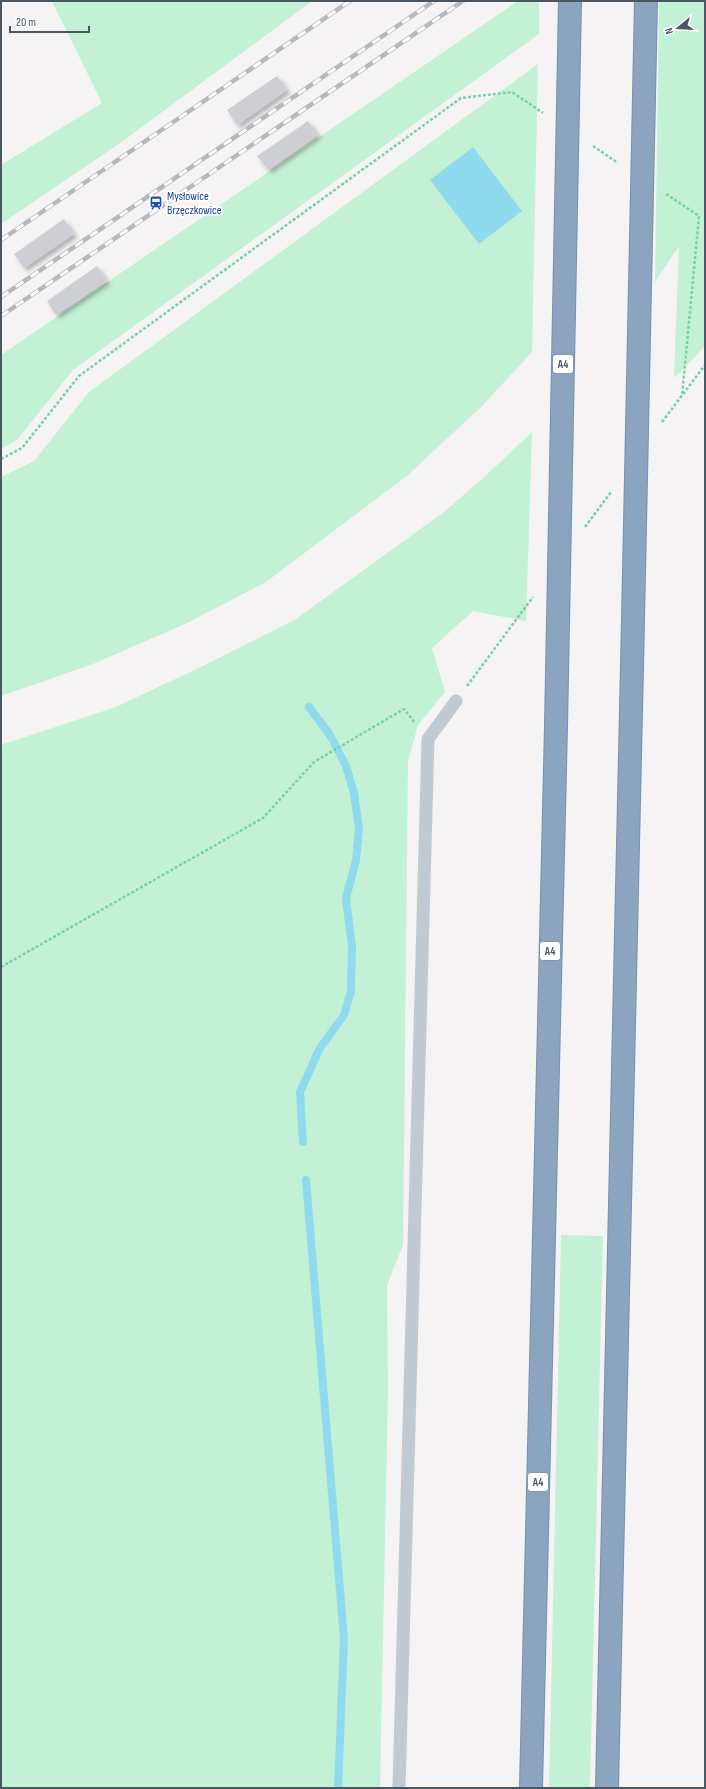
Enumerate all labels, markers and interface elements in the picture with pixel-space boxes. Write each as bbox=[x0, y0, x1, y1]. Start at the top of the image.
scale bar bbox=[10, 8, 89, 34]
north arrow bbox=[658, 8, 698, 48]
text: 20 m bbox=[16, 15, 36, 30]
text: N bbox=[662, 26, 676, 36]
place label: Mysłowice Brzęczkowice bbox=[167, 189, 222, 218]
station icon: Mysłowice Brzęczkowice bbox=[148, 195, 164, 211]
road number: A4 bbox=[553, 355, 573, 373]
road number: A4 bbox=[540, 942, 560, 960]
road number: A4 bbox=[528, 1473, 548, 1491]

